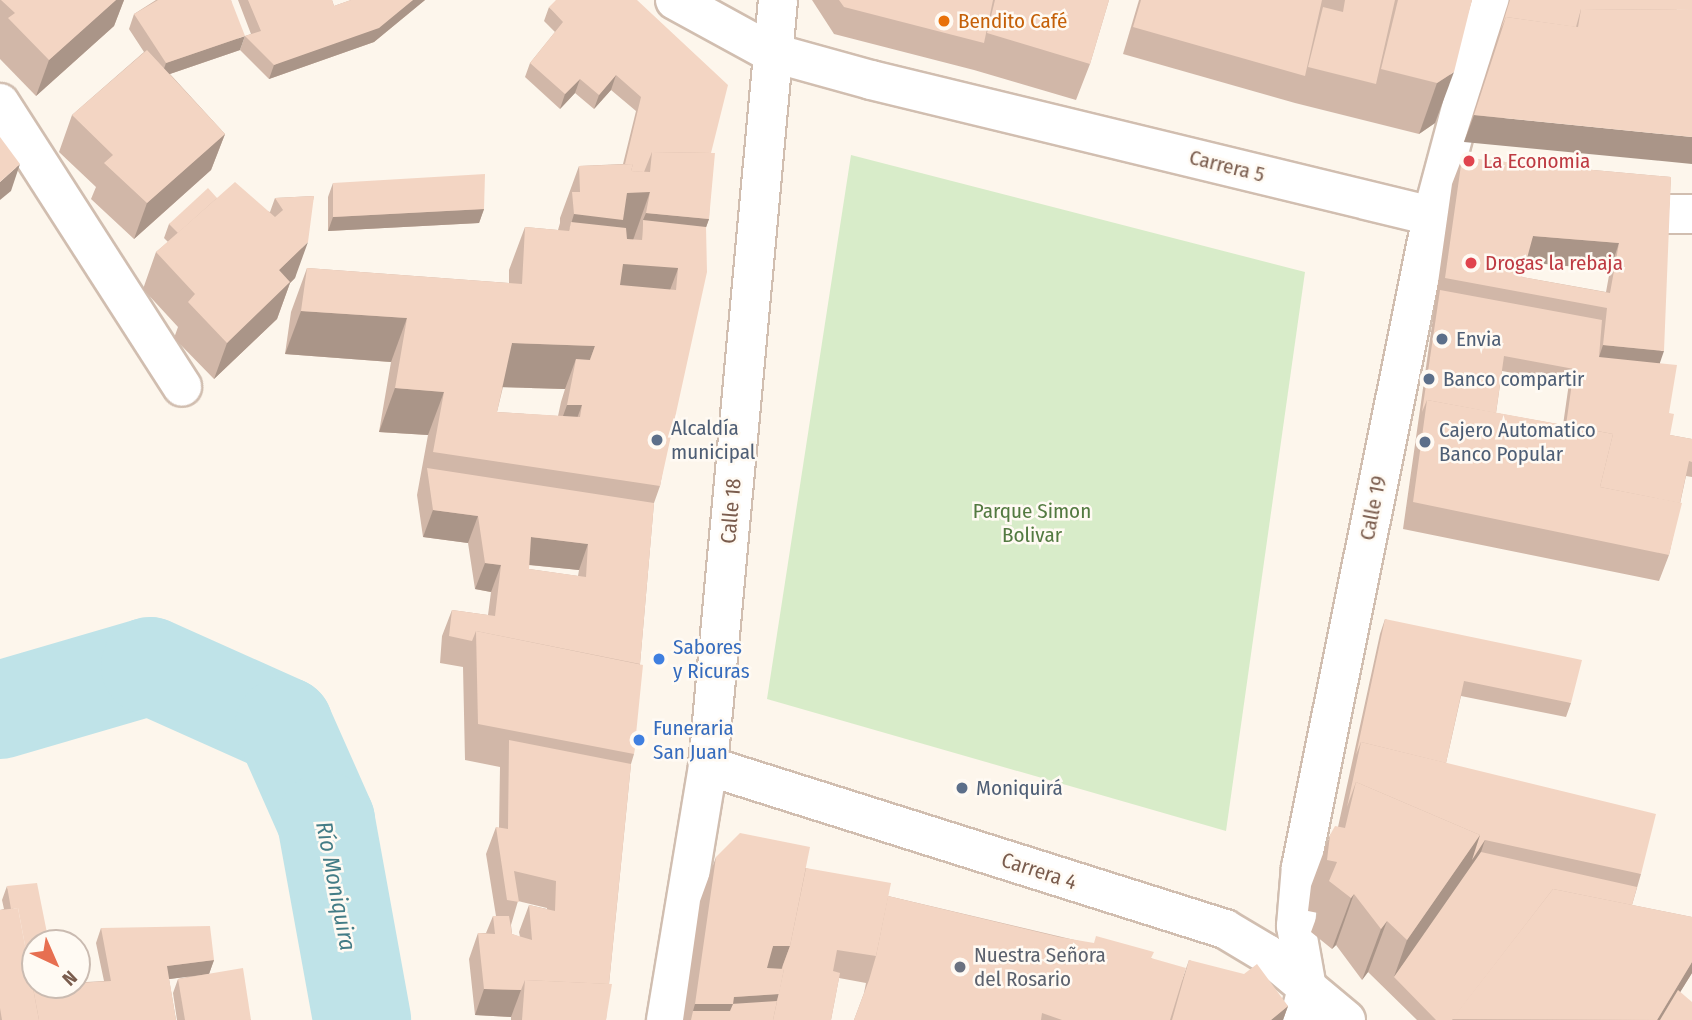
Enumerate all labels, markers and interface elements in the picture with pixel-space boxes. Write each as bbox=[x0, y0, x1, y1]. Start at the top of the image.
place label: Bendito Café bbox=[958, 8, 1067, 34]
marker: Bendito Café bbox=[936, 13, 952, 29]
street label: Carrera 5 bbox=[1187, 144, 1267, 188]
place label: La Economia bbox=[1483, 148, 1590, 174]
marker: La Economia bbox=[1461, 153, 1477, 169]
place label: Drogas la rebaja bbox=[1485, 250, 1623, 276]
marker: Drogas la rebaja bbox=[1463, 255, 1479, 271]
place label: Envia bbox=[1456, 326, 1501, 352]
marker: Envia bbox=[1434, 331, 1450, 347]
place label: Banco compartir bbox=[1443, 366, 1584, 392]
marker: Banco compartir bbox=[1421, 371, 1437, 387]
place label: Alcaldía municipal bbox=[671, 415, 755, 465]
place label: Cajero Automatico Banco Popular bbox=[1439, 417, 1596, 467]
marker: Alcaldía municipal bbox=[649, 432, 665, 448]
marker: Cajero Automatico Banco Popular bbox=[1417, 434, 1433, 450]
street label: Calle 19 bbox=[1354, 474, 1392, 542]
street label: Calle 18 bbox=[716, 477, 746, 545]
park label: Parque Simon Bolivar bbox=[973, 498, 1091, 548]
place label: Sabores y Ricuras bbox=[673, 634, 750, 684]
marker: Sabores y Ricuras bbox=[651, 651, 667, 667]
place label: Funeraria San Juan bbox=[653, 715, 734, 765]
marker: Funeraria San Juan bbox=[631, 732, 647, 748]
place label: Moniquirá bbox=[976, 775, 1063, 801]
marker: Moniquirá bbox=[954, 780, 970, 796]
water label: Río Moniquira bbox=[310, 819, 362, 953]
street label: Carrera 4 bbox=[998, 847, 1080, 895]
north arrow bbox=[21, 929, 91, 999]
place label: Nuestra Señora del Rosario bbox=[974, 942, 1106, 992]
marker: Nuestra Señora del Rosario bbox=[952, 959, 968, 975]
text: N bbox=[57, 966, 82, 990]

